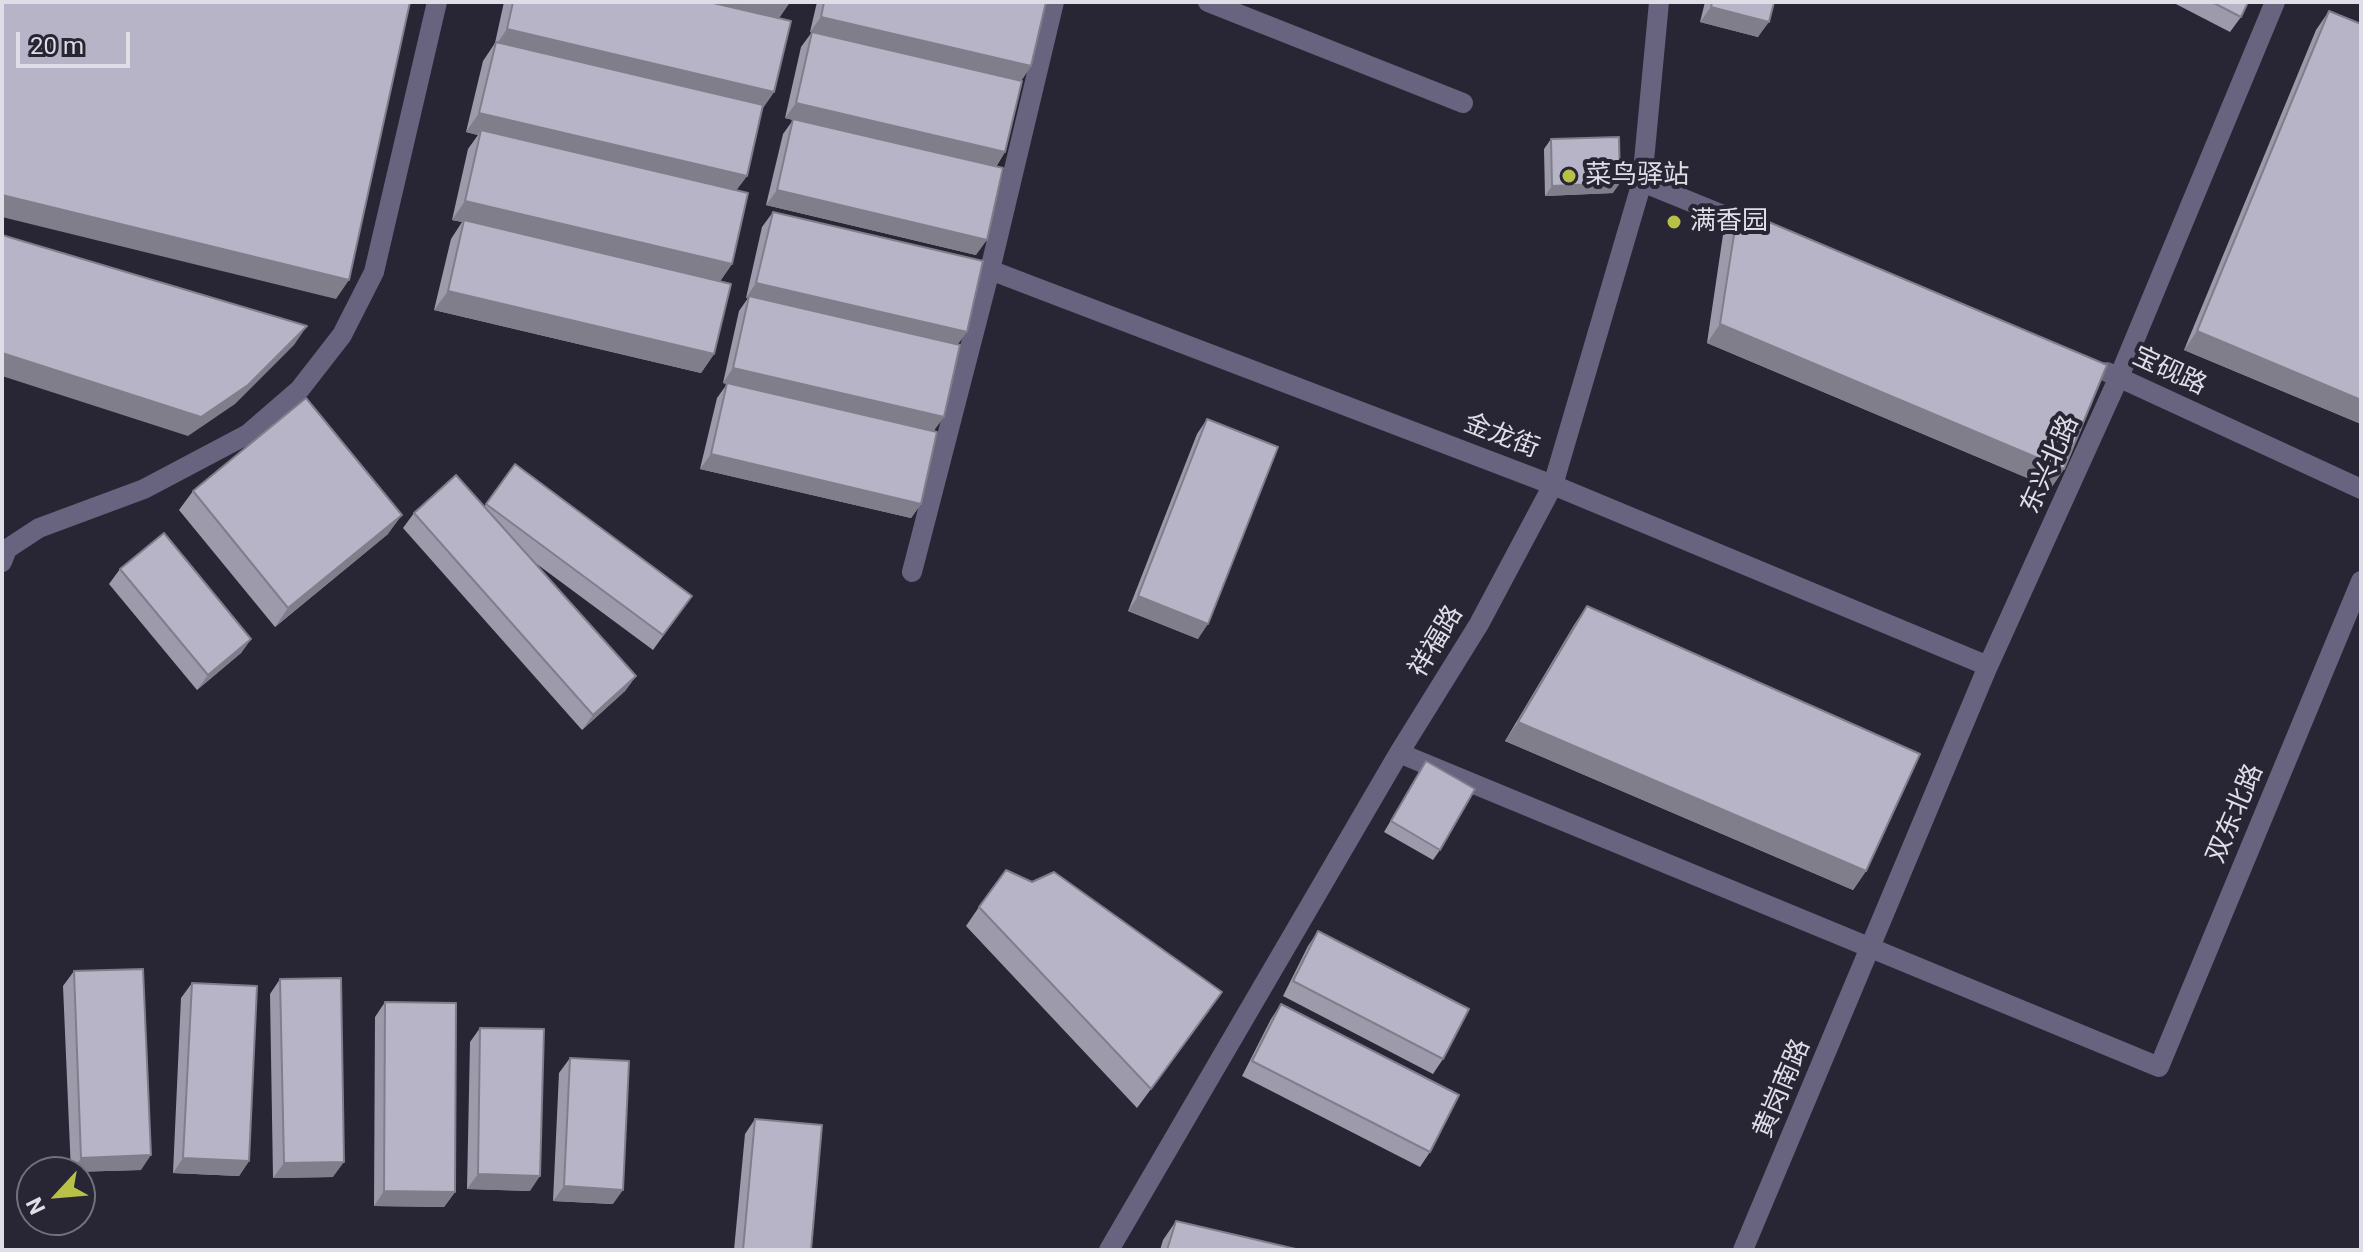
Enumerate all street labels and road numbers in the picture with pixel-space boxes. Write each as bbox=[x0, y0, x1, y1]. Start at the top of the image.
street label: 宝砚路 bbox=[2127, 341, 2211, 403]
street label: 金龙街 bbox=[1459, 408, 1543, 466]
street label: 东兴北路 bbox=[2016, 411, 2086, 519]
street label: 祥福路 bbox=[1404, 601, 1470, 683]
street label: 双东北路 bbox=[2201, 760, 2271, 868]
street label: 黄岗南路 bbox=[1748, 1035, 1818, 1143]

